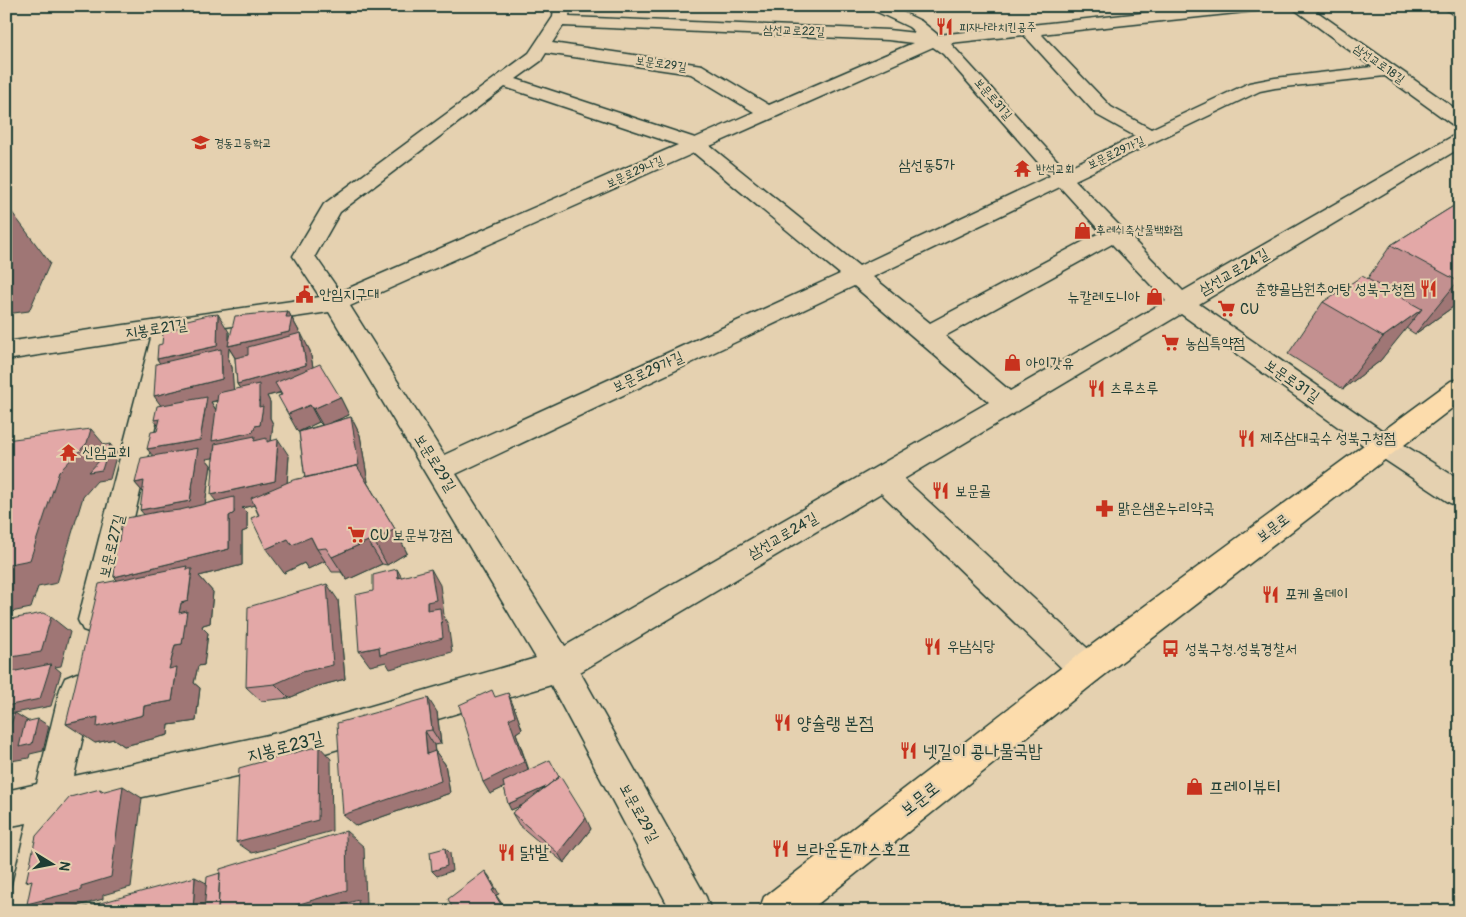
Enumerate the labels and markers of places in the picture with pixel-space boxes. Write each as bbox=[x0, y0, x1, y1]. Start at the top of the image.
restaurant icon: 피자나라치킨공주 bbox=[935, 17, 955, 37]
place label: 피자나라치킨공주 bbox=[959, 20, 1037, 35]
school or university icon: 경동고등학교 bbox=[190, 133, 210, 153]
place label: 경동고등학교 bbox=[214, 136, 272, 151]
temple icon: 반석교회 bbox=[1012, 159, 1032, 179]
place label: 반석교회 bbox=[1036, 162, 1075, 177]
shop icon: 후레쉬축산물백화점 bbox=[1072, 220, 1092, 240]
place label: 후레쉬축산물백화점 bbox=[1096, 223, 1183, 238]
restaurant icon: 춘향골남원추어탕 성북구청점 bbox=[1419, 279, 1439, 299]
place label: 춘향골남원추어탕 성북구청점 bbox=[1255, 280, 1415, 299]
public building icon: 안임지구대 bbox=[295, 284, 315, 304]
place label: 안임지구대 bbox=[319, 285, 379, 304]
shop icon: 뉴칼레도니아 bbox=[1144, 287, 1164, 307]
place label: 뉴칼레도니아 bbox=[1068, 288, 1140, 307]
supermarket icon: CU bbox=[1216, 299, 1236, 319]
place label: CU bbox=[1240, 300, 1259, 319]
supermarket icon: 농심특약점 bbox=[1161, 333, 1181, 353]
place label: 농심특약점 bbox=[1185, 334, 1245, 353]
shop icon: 아이갓유 bbox=[1002, 353, 1022, 373]
place label: 아이갓유 bbox=[1026, 354, 1074, 373]
restaurant icon: 츠루츠루 bbox=[1086, 378, 1106, 398]
place label: 츠루츠루 bbox=[1110, 379, 1158, 398]
restaurant icon: 제주삼대국수 성북구청점 bbox=[1236, 428, 1256, 448]
place label: 제주삼대국수 성북구청점 bbox=[1260, 429, 1396, 448]
temple icon: 신암교회 bbox=[58, 442, 78, 462]
place label: 신암교회 bbox=[82, 443, 130, 462]
restaurant icon: 보문골 bbox=[931, 481, 951, 501]
place label: 보문골 bbox=[955, 482, 991, 501]
pharmacy icon: 맑은샘온누리약국 bbox=[1094, 498, 1114, 518]
place label: 맑은샘온누리약국 bbox=[1118, 499, 1215, 518]
supermarket icon: CU 보문부강점 bbox=[346, 525, 366, 545]
place label: CU 보문부강점 bbox=[370, 526, 453, 545]
restaurant icon: 포케 올데이 bbox=[1261, 584, 1281, 604]
place label: 포케 올데이 bbox=[1285, 585, 1349, 604]
restaurant icon: 우남식당 bbox=[923, 636, 943, 656]
place label: 우남식당 bbox=[947, 637, 995, 656]
bus stop icon: 성북구청.성북경찰서 bbox=[1161, 639, 1181, 659]
place label: 성북구청.성북경찰서 bbox=[1185, 640, 1297, 659]
place label: 양슐랭 본점 bbox=[797, 712, 874, 735]
restaurant icon: 양슐랭 본점 bbox=[773, 713, 793, 733]
place label: 넷길이 콩나물국밥 bbox=[923, 740, 1043, 763]
restaurant icon: 넷길이 콩나물국밥 bbox=[899, 741, 919, 761]
place label: 프레이뷰티 bbox=[1209, 776, 1281, 799]
shop icon: 프레이뷰티 bbox=[1185, 777, 1205, 797]
place label: 브라운돈까스호프 bbox=[795, 838, 911, 861]
restaurant icon: 브라운돈까스호프 bbox=[771, 839, 791, 859]
place label: 닭발 bbox=[520, 841, 549, 864]
restaurant icon: 닭발 bbox=[496, 842, 516, 862]

